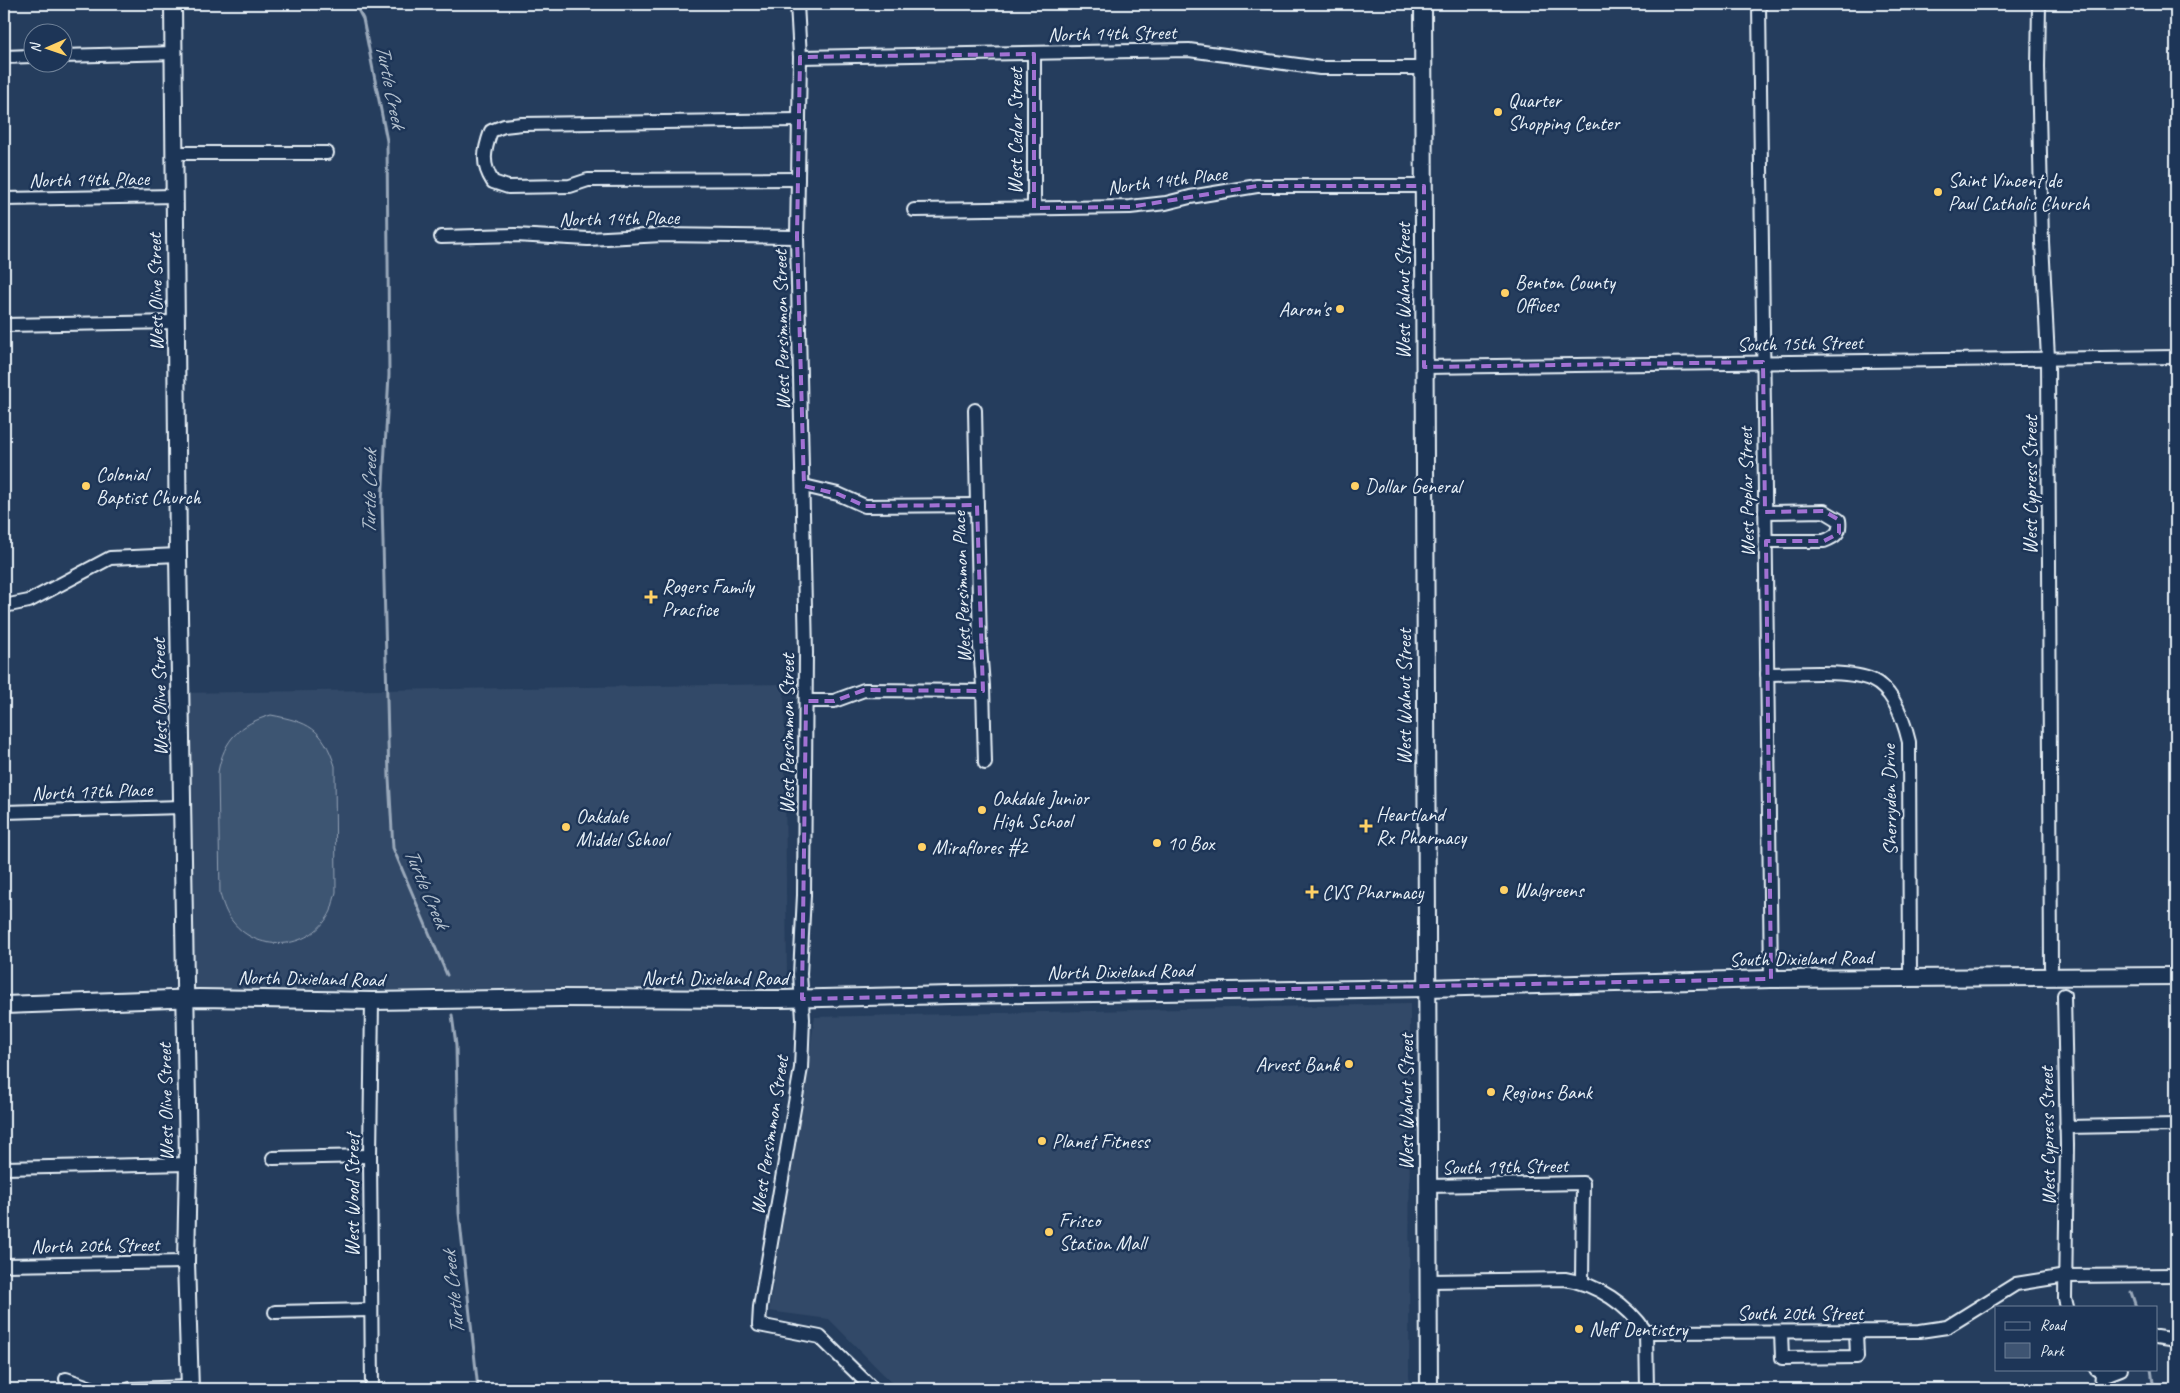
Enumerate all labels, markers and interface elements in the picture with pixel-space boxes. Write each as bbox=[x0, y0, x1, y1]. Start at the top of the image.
street label: North 14th Street bbox=[1048, 20, 1179, 47]
north arrow bbox=[22, 22, 72, 72]
text: N bbox=[27, 41, 44, 53]
water label: Turtle Creek bbox=[370, 42, 412, 133]
street label: West Cedar Street bbox=[1003, 65, 1028, 194]
place label: Quarter Shopping Center bbox=[1508, 88, 1621, 136]
marker: Quarter Shopping Center bbox=[1492, 106, 1504, 118]
street label: North 14th Place bbox=[1106, 161, 1230, 200]
street label: North 14th Place bbox=[29, 166, 151, 193]
place label: Saint Vincent de Paul Catholic Church bbox=[1948, 168, 2091, 216]
marker: Saint Vincent de Paul Catholic Church bbox=[1932, 186, 1944, 198]
street label: North 14th Place bbox=[559, 205, 681, 232]
street label: West Walnut Street bbox=[1391, 221, 1416, 359]
street label: West Olive Street bbox=[142, 231, 169, 351]
street label: West Persimmon Street bbox=[768, 247, 795, 410]
place label: Benton County Offices bbox=[1515, 270, 1617, 318]
marker: Benton County Offices bbox=[1499, 287, 1511, 299]
place label: Aaron's bbox=[1279, 297, 1332, 322]
marker: Aaron's bbox=[1334, 303, 1346, 315]
street label: South 15th Street bbox=[1737, 330, 1866, 357]
street label: West Cypress Street bbox=[2018, 413, 2043, 554]
street label: West Poplar Street bbox=[1733, 424, 1760, 557]
water label: Turtle Creek bbox=[355, 446, 383, 534]
place label: Colonial Baptist Church bbox=[96, 462, 202, 510]
place label: Dollar General bbox=[1365, 474, 1465, 499]
marker: Colonial Baptist Church bbox=[80, 480, 92, 492]
marker: Dollar General bbox=[1349, 480, 1361, 492]
street label: West Persimmon Place bbox=[946, 509, 977, 663]
place label: Rogers Family Practice bbox=[662, 574, 756, 622]
marker: Rogers Family Practice bbox=[644, 590, 658, 604]
street label: West Walnut Street bbox=[1392, 627, 1417, 765]
street label: West Olive Street bbox=[146, 636, 173, 756]
street label: West Persimmon Street bbox=[775, 652, 800, 814]
street label: Sherryden Drive bbox=[1876, 743, 1903, 856]
street label: North 17th Place bbox=[31, 777, 154, 806]
place label: Oakdale Junior High School bbox=[992, 786, 1090, 834]
place label: Heartland Rx Pharmacy bbox=[1376, 802, 1468, 850]
place label: Oakdale Middel School bbox=[576, 804, 671, 852]
marker: Oakdale Junior High School bbox=[976, 804, 988, 816]
marker: Heartland Rx Pharmacy bbox=[1360, 820, 1372, 832]
marker: Oakdale Middel School bbox=[560, 821, 572, 833]
place label: 10 Box bbox=[1167, 831, 1216, 856]
place label: Miraflores #2 bbox=[932, 835, 1029, 860]
marker: 10 Box bbox=[1151, 837, 1163, 849]
marker: Miraflores #2 bbox=[916, 841, 928, 853]
water label: Turtle Creek bbox=[399, 844, 457, 935]
place label: Walgreens bbox=[1514, 878, 1586, 903]
place label: CVS Pharmacy bbox=[1322, 880, 1425, 905]
marker: Walgreens bbox=[1498, 884, 1510, 896]
marker: CVS Pharmacy bbox=[1306, 886, 1318, 898]
street label: South Dixieland Road bbox=[1729, 945, 1876, 972]
street label: North Dixieland Road bbox=[1047, 958, 1197, 985]
street label: North Dixieland Road bbox=[238, 965, 388, 992]
street label: North Dixieland Road bbox=[642, 966, 791, 991]
street label: West Walnut Street bbox=[1394, 1032, 1419, 1170]
street label: West Olive Street bbox=[152, 1041, 179, 1161]
street label: West Persimmon Street bbox=[745, 1052, 795, 1216]
place label: Arvest Bank bbox=[1256, 1052, 1341, 1077]
marker: Arvest Bank bbox=[1343, 1058, 1355, 1070]
street label: West Cypress Street bbox=[2034, 1064, 2061, 1206]
place label: Regions Bank bbox=[1501, 1080, 1594, 1105]
marker: Regions Bank bbox=[1485, 1086, 1497, 1098]
place label: Planet Fitness bbox=[1052, 1129, 1151, 1154]
street label: West Wood Street bbox=[340, 1130, 365, 1257]
marker: Planet Fitness bbox=[1036, 1135, 1048, 1147]
street label: South 19th Street bbox=[1442, 1153, 1571, 1180]
place label: Frisco Station Mall bbox=[1059, 1208, 1149, 1256]
marker: Frisco Station Mall bbox=[1043, 1226, 1055, 1238]
street label: North 20th Street bbox=[31, 1232, 162, 1259]
water label: Turtle Creek bbox=[435, 1246, 470, 1336]
street label: South 20th Street bbox=[1737, 1301, 1865, 1326]
legend bbox=[1995, 1306, 2158, 1370]
text: Road bbox=[2040, 1316, 2067, 1335]
place label: Neff Dentistry bbox=[1589, 1317, 1690, 1342]
marker: Neff Dentistry bbox=[1573, 1323, 1585, 1335]
text: Park bbox=[2040, 1342, 2065, 1361]

